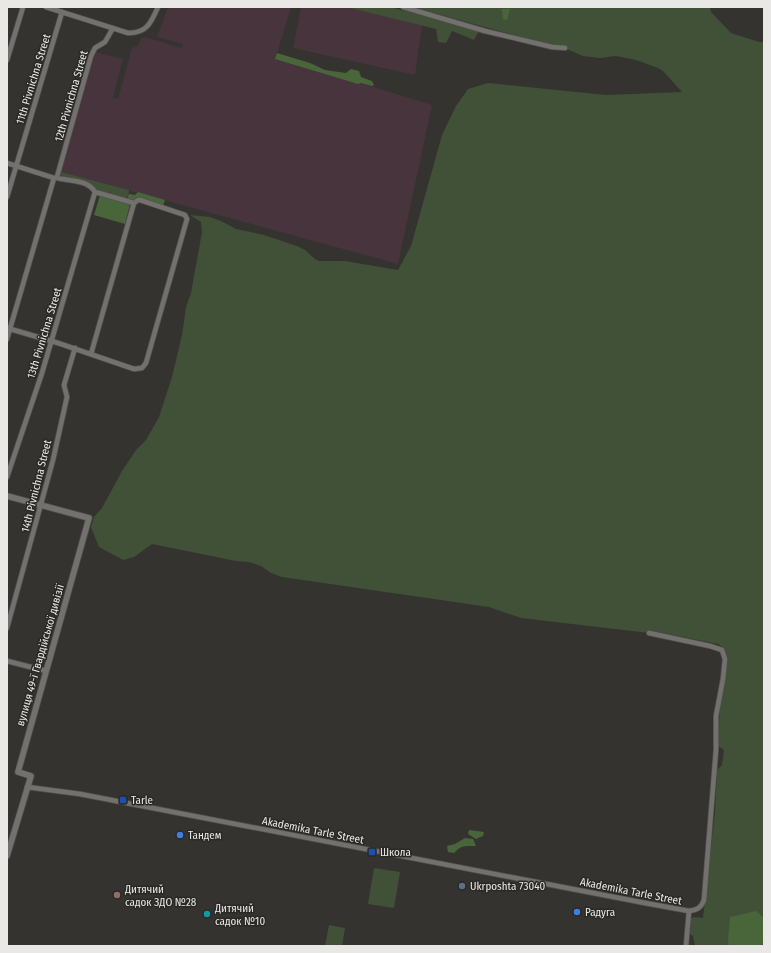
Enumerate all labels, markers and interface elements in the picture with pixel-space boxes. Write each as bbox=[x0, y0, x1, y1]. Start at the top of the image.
street label: 11th Pivnichna Street bbox=[14, 32, 54, 126]
street label: 12th Pivnichna Street bbox=[52, 49, 91, 143]
street label: 13th Pivnichna Street bbox=[24, 286, 65, 380]
street label: 14th Pivnichna Street bbox=[19, 438, 54, 534]
street label: вулиця 49-ї Гвардійської дивізії bbox=[14, 583, 67, 727]
place label: Tarle bbox=[131, 794, 153, 807]
marker: Tarle bbox=[118, 795, 128, 805]
street label: Akademika Tarle Street bbox=[261, 814, 365, 847]
place label: Тандем bbox=[188, 829, 222, 842]
marker: Тандем bbox=[175, 830, 185, 840]
place label: Школа bbox=[380, 846, 411, 859]
marker: Школа bbox=[367, 847, 377, 857]
street label: Akademika Tarle Street bbox=[579, 875, 683, 908]
place label: Ukrposhta 73040 bbox=[470, 880, 545, 893]
marker: Ukrposhta 73040 bbox=[457, 881, 467, 891]
place label: Дитячий садок ЗДО №28 bbox=[124, 883, 197, 909]
marker: Дитячий садок ЗДО №28 bbox=[112, 890, 122, 900]
place label: Дитячий садок №10 bbox=[214, 902, 265, 928]
place label: Радуга bbox=[585, 906, 615, 919]
marker: Радуга bbox=[572, 907, 582, 917]
marker: Дитячий садок №10 bbox=[202, 909, 212, 919]

